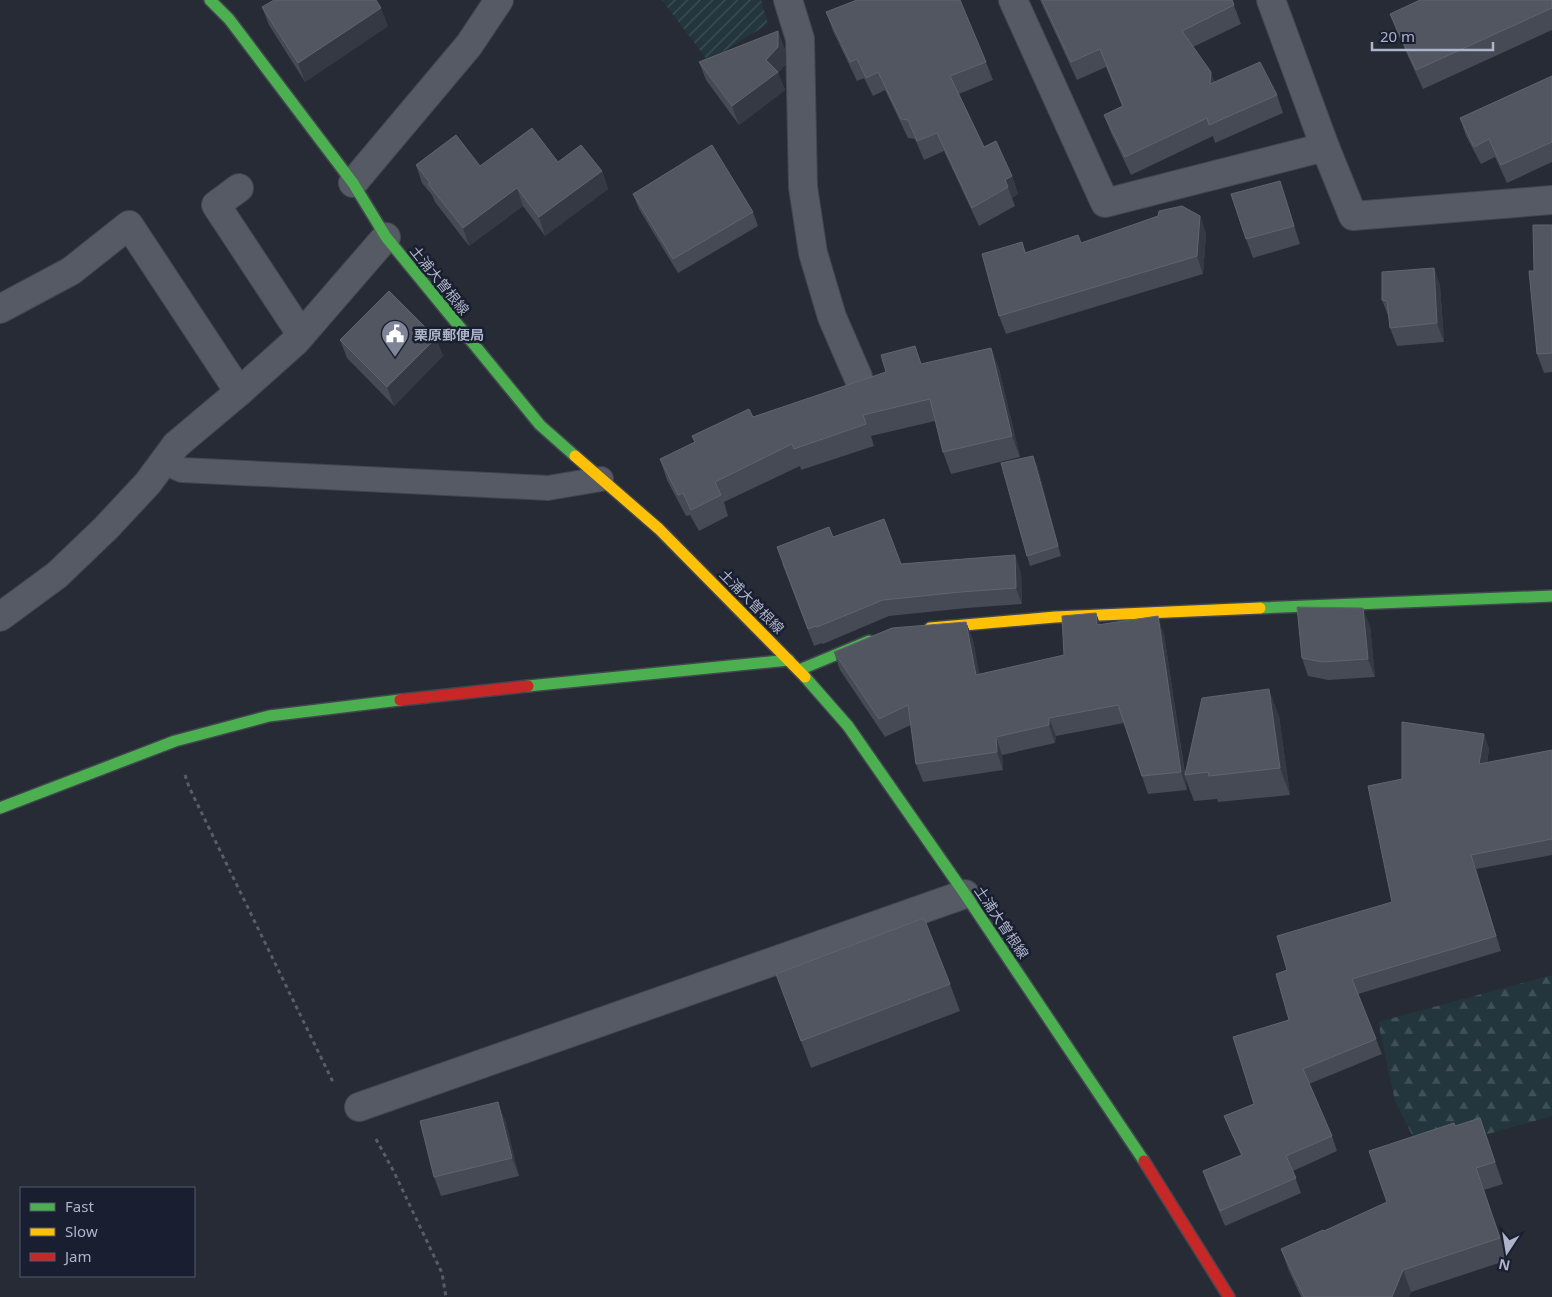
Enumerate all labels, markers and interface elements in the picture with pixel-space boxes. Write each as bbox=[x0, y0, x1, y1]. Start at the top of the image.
scale bar bbox=[1372, 20, 1493, 52]
text: 20 m bbox=[1380, 26, 1415, 46]
street label: 土浦大曽根線 bbox=[406, 241, 474, 319]
public building icon: 栗原郵便局 bbox=[380, 319, 410, 358]
place label: 栗原郵便局 bbox=[414, 325, 484, 344]
street label: 土浦大曽根線 bbox=[716, 565, 788, 637]
street label: 土浦大曽根線 bbox=[971, 882, 1033, 962]
legend bbox=[20, 1187, 195, 1277]
text: Fast bbox=[65, 1196, 94, 1216]
text: Slow bbox=[65, 1221, 98, 1241]
north arrow bbox=[1482, 1227, 1532, 1277]
text: Jam bbox=[63, 1246, 92, 1266]
text: N bbox=[1497, 1255, 1512, 1276]

